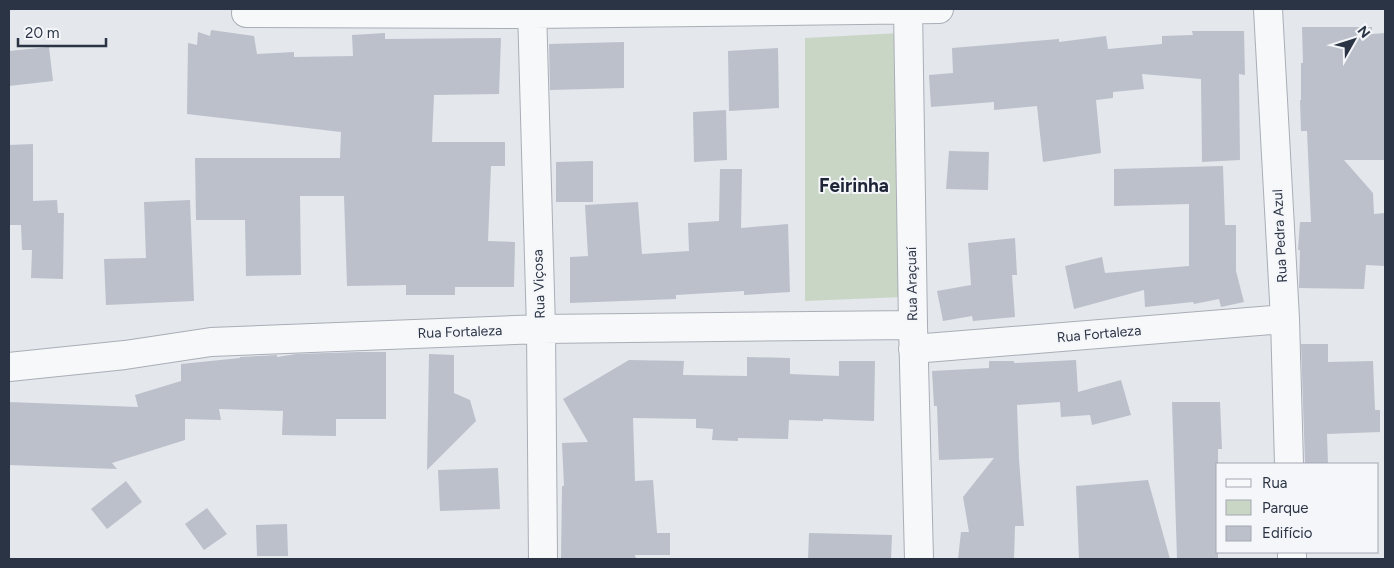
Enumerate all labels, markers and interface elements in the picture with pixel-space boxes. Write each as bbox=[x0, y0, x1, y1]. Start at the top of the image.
scale bar bbox=[18, 15, 105, 47]
north arrow bbox=[1329, 15, 1379, 65]
text: N bbox=[1354, 23, 1374, 42]
text: 20 m bbox=[25, 24, 59, 42]
district label: Feirinha bbox=[819, 174, 889, 197]
street label: Rua Pedra Azul bbox=[1269, 189, 1291, 283]
street label: Rua Araçuaí bbox=[903, 246, 921, 321]
street label: Rua Viçosa bbox=[529, 249, 549, 319]
street label: Rua Fortaleza bbox=[417, 322, 503, 342]
street label: Rua Fortaleza bbox=[1056, 322, 1142, 346]
legend bbox=[1216, 463, 1379, 553]
text: Rua bbox=[1262, 474, 1287, 492]
text: Parque bbox=[1262, 499, 1309, 517]
text: Edifício bbox=[1262, 524, 1313, 542]

